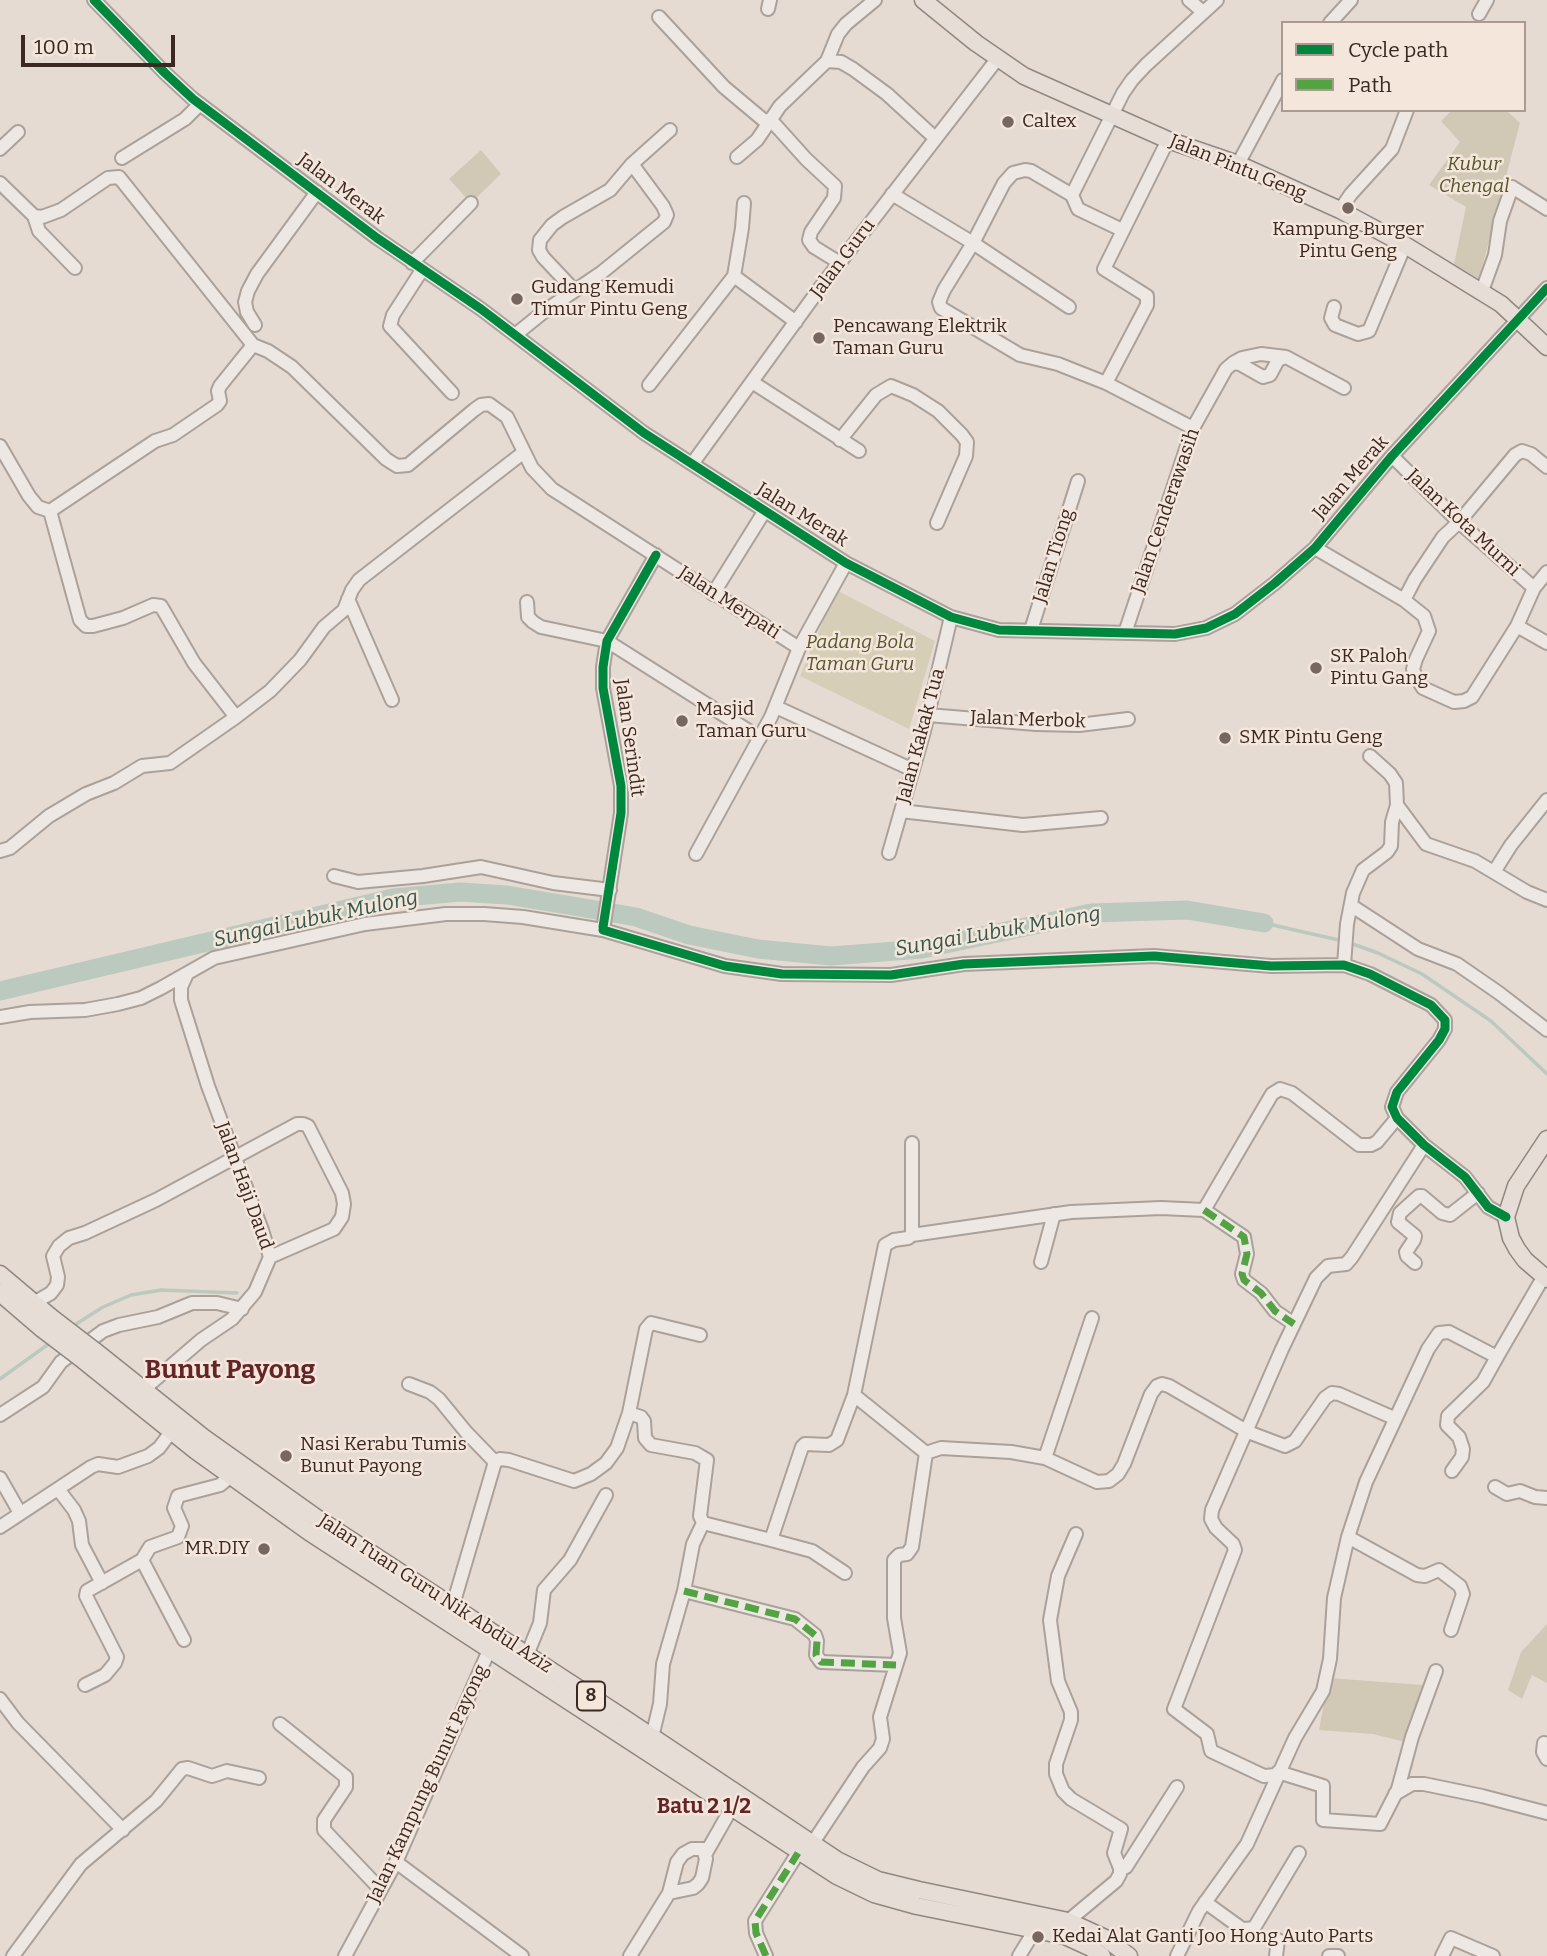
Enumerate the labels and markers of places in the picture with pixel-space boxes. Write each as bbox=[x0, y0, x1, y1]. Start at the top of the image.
place label: Caltex bbox=[1022, 111, 1077, 133]
marker: Caltex bbox=[1000, 114, 1016, 130]
marker: Kampung Burger Pintu Geng bbox=[1340, 200, 1356, 216]
place label: Kampung Burger Pintu Geng bbox=[1272, 219, 1424, 263]
place label: Gudang Kemudi Timur Pintu Geng bbox=[531, 277, 688, 321]
marker: Gudang Kemudi Timur Pintu Geng bbox=[509, 291, 525, 307]
place label: Pencawang Elektrik Taman Guru bbox=[833, 316, 1007, 360]
marker: Pencawang Elektrik Taman Guru bbox=[811, 330, 827, 346]
place label: SK Paloh Pintu Gang bbox=[1330, 646, 1428, 690]
marker: SK Paloh Pintu Gang bbox=[1308, 660, 1324, 676]
place label: Masjid Taman Guru bbox=[696, 699, 806, 743]
marker: Masjid Taman Guru bbox=[674, 713, 690, 729]
place label: SMK Pintu Geng bbox=[1239, 727, 1383, 749]
marker: SMK Pintu Geng bbox=[1217, 730, 1233, 746]
place label: Nasi Kerabu Tumis Bunut Payong bbox=[300, 1434, 467, 1478]
marker: Nasi Kerabu Tumis Bunut Payong bbox=[278, 1448, 294, 1464]
place label: MR.DIY bbox=[184, 1538, 250, 1560]
marker: MR.DIY bbox=[256, 1541, 272, 1557]
place label: Kedai Alat Ganti Joo Hong Auto Parts bbox=[1052, 1926, 1373, 1948]
marker: Kedai Alat Ganti Joo Hong Auto Parts bbox=[1030, 1929, 1046, 1945]

